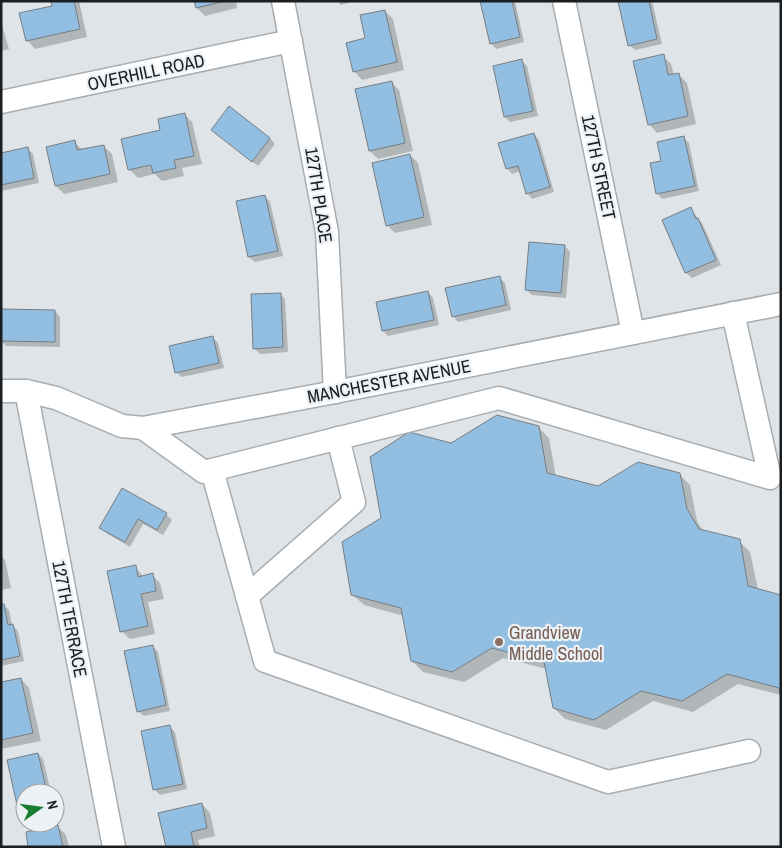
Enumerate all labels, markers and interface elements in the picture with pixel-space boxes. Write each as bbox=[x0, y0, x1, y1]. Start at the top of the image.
street label: OVERHILL ROAD bbox=[85, 47, 207, 97]
street label: 127TH STREET bbox=[576, 112, 622, 222]
street label: 127TH PLACE bbox=[299, 145, 339, 245]
street label: MANCHESTER AVENUE bbox=[305, 353, 473, 409]
street label: 127TH TERRACE bbox=[46, 558, 94, 680]
place label: Grandview Middle School bbox=[509, 620, 603, 666]
marker: Grandview Middle School bbox=[493, 636, 505, 648]
north arrow bbox=[15, 783, 65, 833]
text: N bbox=[43, 799, 62, 811]

